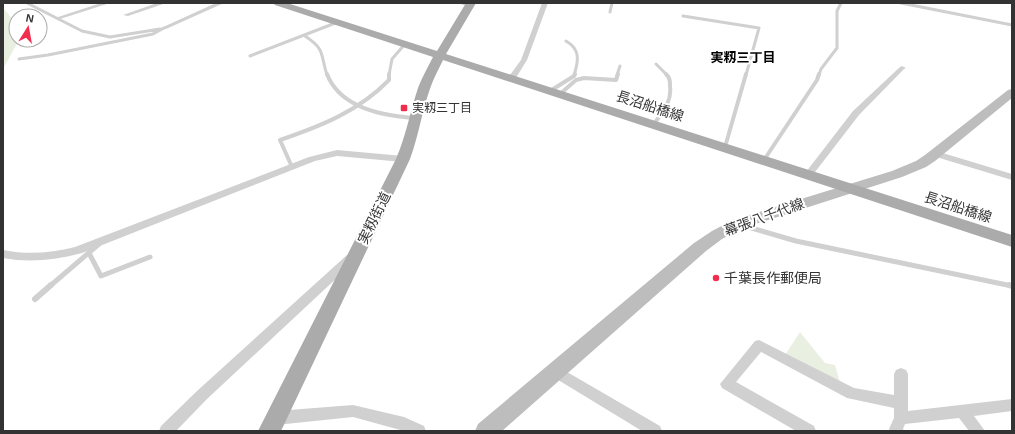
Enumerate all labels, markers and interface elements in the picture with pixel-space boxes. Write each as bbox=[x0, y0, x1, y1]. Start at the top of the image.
north arrow bbox=[8, 8, 48, 48]
text: N bbox=[25, 12, 35, 25]
district label: 実籾三丁目 bbox=[710, 50, 776, 65]
street label: 長沼船橋線 bbox=[614, 88, 686, 124]
place label: 実籾三丁目 bbox=[412, 101, 472, 115]
marker: 実籾三丁目 bbox=[399, 103, 409, 113]
street label: 実籾街道 bbox=[355, 189, 393, 247]
street label: 長沼船橋線 bbox=[922, 189, 994, 225]
street label: 幕張八千代線 bbox=[722, 195, 806, 239]
place label: 千葉長作郵便局 bbox=[724, 270, 822, 286]
marker: 千葉長作郵便局 bbox=[711, 273, 721, 283]

